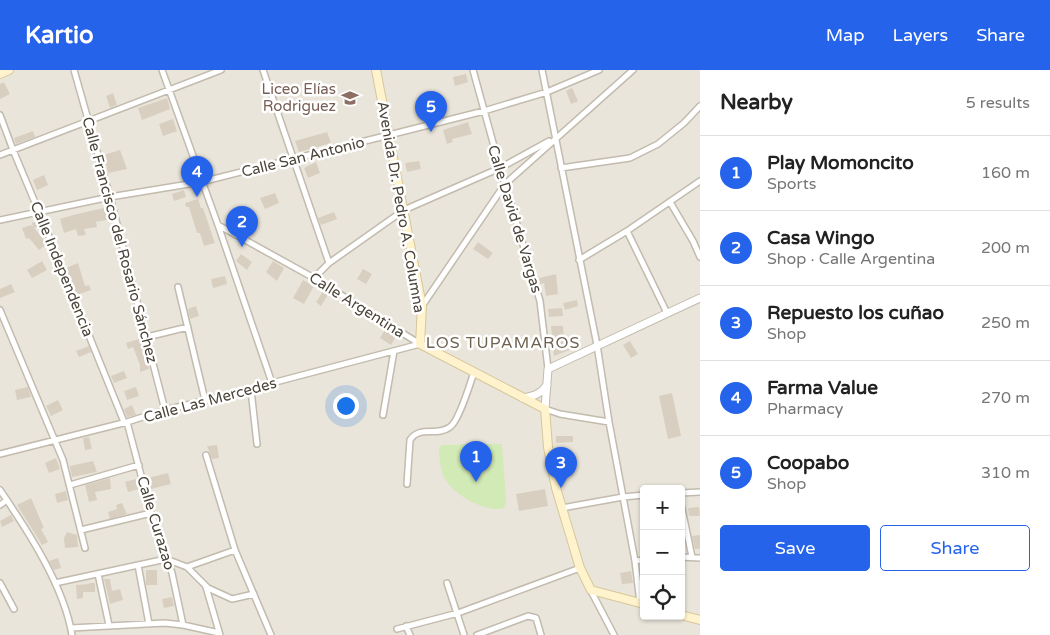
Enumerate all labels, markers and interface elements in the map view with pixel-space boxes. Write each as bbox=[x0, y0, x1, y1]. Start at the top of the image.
text: Kartio bbox=[25, 21, 94, 50]
text: Map bbox=[826, 24, 865, 46]
text: Layers bbox=[893, 24, 948, 46]
text: Share bbox=[976, 24, 1025, 46]
place label: Liceo Elías Rodriguez bbox=[262, 80, 336, 115]
school or university icon: Liceo Elías Rodriguez bbox=[340, 88, 360, 108]
text: Nearby bbox=[720, 90, 793, 115]
pin: 5 bbox=[415, 91, 447, 132]
text: 5 results bbox=[966, 93, 1030, 113]
street label: Avenida Dr. Pedro A. Columna bbox=[373, 100, 429, 314]
street label: Calle Francisco del Rosario Sánchez bbox=[78, 115, 162, 365]
street label: Calle San Antonio bbox=[240, 133, 366, 181]
street label: Calle David de Vargas bbox=[484, 143, 546, 295]
text: Play Momoncito bbox=[767, 152, 914, 174]
pin: 4 bbox=[181, 156, 213, 197]
text: 1 bbox=[731, 163, 741, 183]
text: 160 m bbox=[981, 163, 1030, 183]
text: Sports bbox=[767, 174, 816, 194]
street label: Calle Independencia bbox=[27, 199, 97, 339]
pin: 2 bbox=[226, 206, 258, 247]
text: Casa Wingo bbox=[767, 227, 874, 249]
text: 2 bbox=[731, 238, 741, 258]
text: 200 m bbox=[981, 238, 1030, 258]
text: Shop · Calle Argentina bbox=[767, 249, 935, 269]
street label: Calle Argentina bbox=[306, 268, 408, 342]
text: Repuesto los cuñao bbox=[767, 302, 944, 324]
text: 3 bbox=[731, 313, 741, 333]
text: 250 m bbox=[981, 313, 1030, 333]
text: Shop bbox=[767, 324, 806, 344]
district label: LOS TUPAMAROS bbox=[426, 333, 580, 353]
street label: Calle Las Mercedes bbox=[142, 374, 278, 426]
text: Farma Value bbox=[767, 377, 878, 399]
text: 4 bbox=[731, 388, 741, 408]
text: 270 m bbox=[981, 388, 1030, 408]
your location bbox=[333, 393, 359, 419]
text: Pharmacy bbox=[767, 399, 843, 419]
pin: 1 bbox=[460, 441, 492, 482]
pin: 3 bbox=[545, 447, 577, 488]
text: Coopabo bbox=[767, 452, 849, 474]
text: 5 bbox=[731, 463, 741, 483]
text: 310 m bbox=[981, 463, 1030, 483]
street label: Calle Curazao bbox=[133, 474, 179, 572]
text: Shop bbox=[767, 474, 806, 494]
map controls bbox=[640, 485, 685, 620]
button: + bbox=[640, 485, 685, 530]
button: Save bbox=[720, 525, 870, 571]
button: Share bbox=[880, 525, 1030, 571]
button: − bbox=[640, 530, 685, 575]
button: locate bbox=[640, 575, 685, 620]

